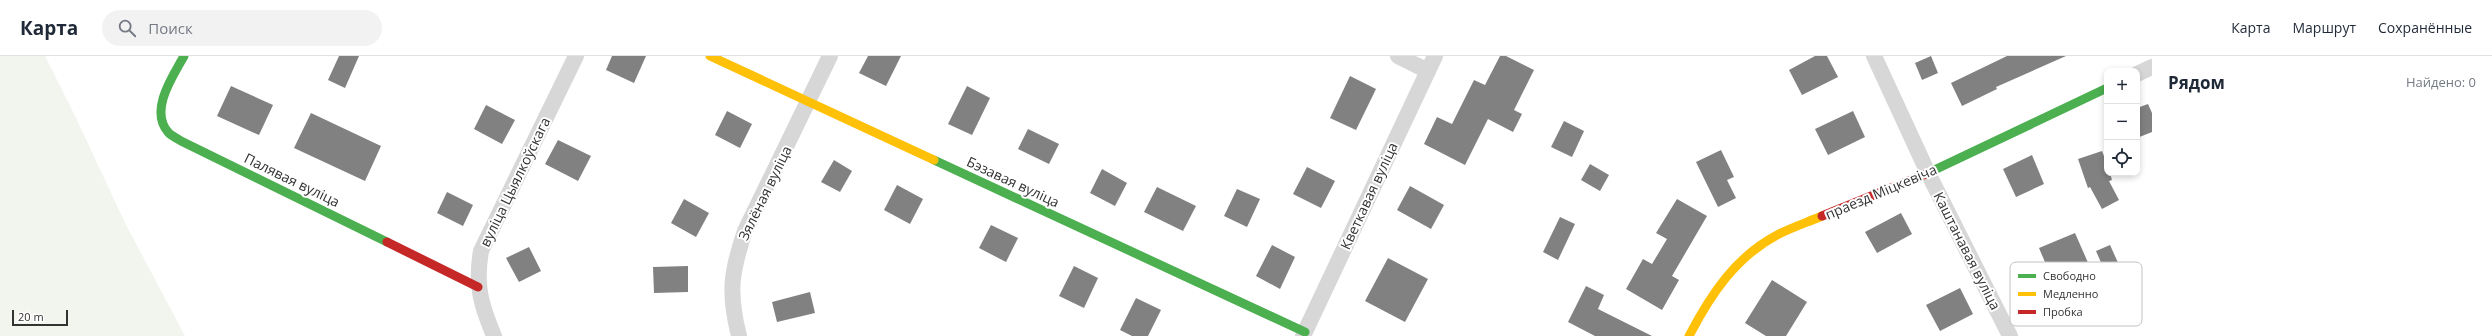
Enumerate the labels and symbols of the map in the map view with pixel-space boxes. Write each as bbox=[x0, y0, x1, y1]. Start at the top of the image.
street label: вуліца Цыялкоўскага bbox=[475, 114, 554, 250]
street label: Кветкавая вуліца bbox=[1335, 139, 1402, 253]
street label: Зялёная вуліца bbox=[733, 142, 796, 243]
street label: Палявая вуліца bbox=[241, 148, 343, 211]
street label: Бэзавая вуліца bbox=[964, 152, 1063, 211]
street label: праезд Міцкевіча bbox=[1822, 160, 1939, 224]
street label: Каштанавая вуліца bbox=[1929, 188, 2005, 313]
legend bbox=[2010, 262, 2142, 326]
text: Свободно bbox=[2043, 268, 2096, 283]
text: Медленно bbox=[2043, 286, 2099, 301]
text: Пробка bbox=[2043, 304, 2083, 319]
scale bar bbox=[12, 308, 68, 327]

